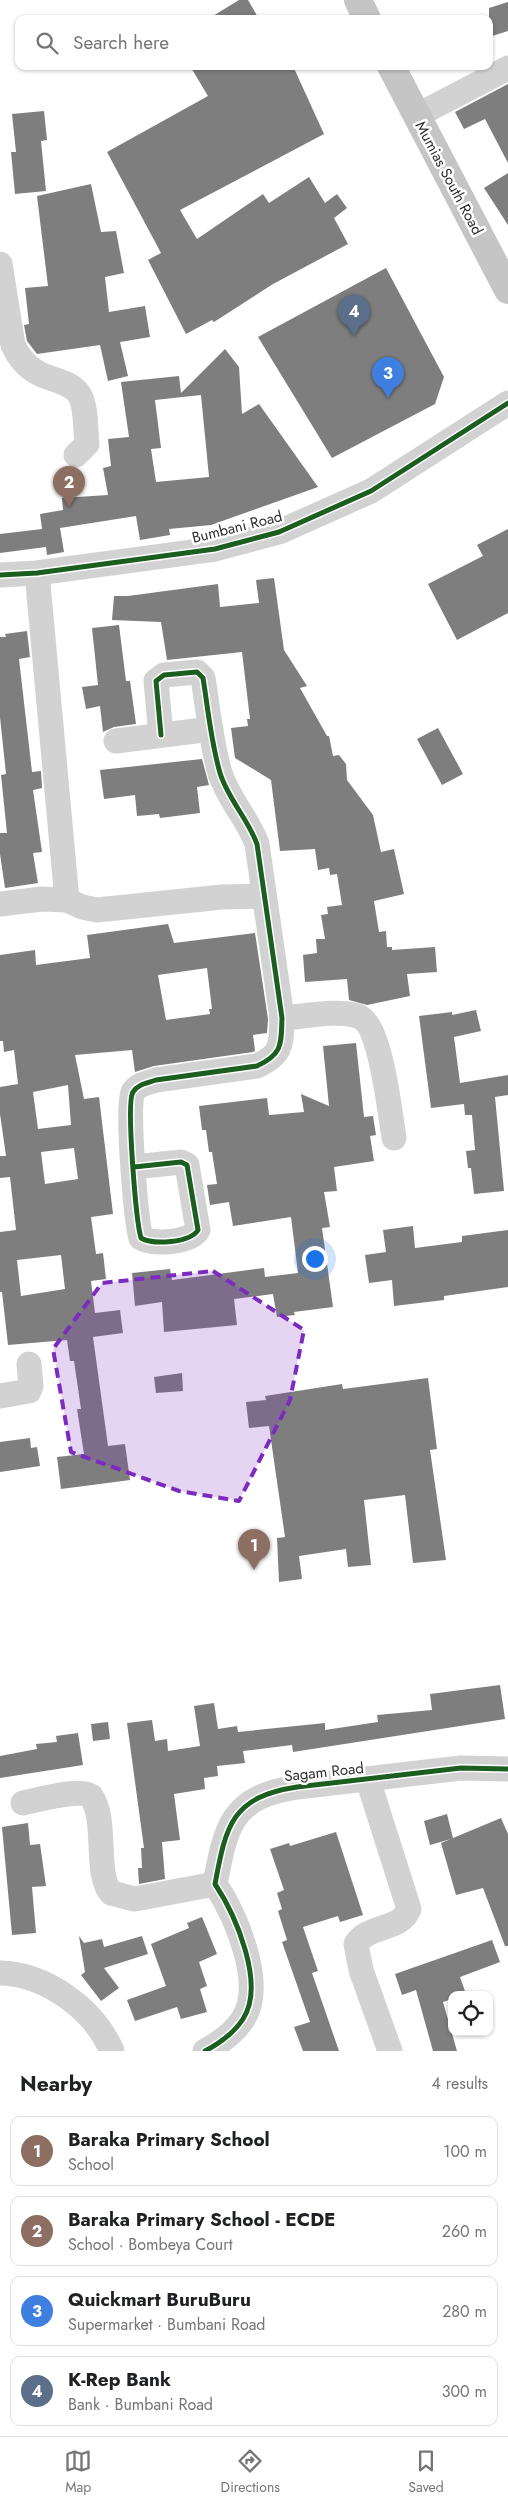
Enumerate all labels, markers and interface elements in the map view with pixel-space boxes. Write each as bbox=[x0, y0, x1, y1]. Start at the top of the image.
search box bbox=[15, 15, 493, 70]
icon: search bbox=[33, 29, 61, 57]
text: Search here bbox=[73, 29, 169, 56]
street label: Mumias South Road bbox=[410, 117, 488, 239]
pin: 4 bbox=[338, 295, 370, 336]
pin: 3 bbox=[372, 357, 404, 398]
pin: 2 bbox=[53, 466, 85, 507]
street label: Bumbani Road bbox=[190, 505, 284, 549]
your location bbox=[302, 1246, 328, 1272]
pin: 1 bbox=[238, 1529, 270, 1570]
street label: Sagam Road bbox=[283, 1757, 365, 1787]
map controls bbox=[448, 1991, 493, 2036]
button: locate bbox=[448, 1991, 493, 2036]
text: Nearby bbox=[20, 2069, 92, 2099]
text: 4 results bbox=[432, 2072, 488, 2095]
text: Baraka Primary School bbox=[68, 2126, 270, 2153]
text: 1 bbox=[33, 2140, 41, 2163]
text: 100 m bbox=[443, 2140, 487, 2163]
text: School bbox=[68, 2153, 114, 2176]
text: Baraka Primary School - ECDE bbox=[68, 2206, 336, 2233]
text: 2 bbox=[32, 2220, 42, 2243]
text: 260 m bbox=[442, 2220, 487, 2243]
text: School · Bombeya Court bbox=[68, 2233, 233, 2256]
text: Quickmart BuruBuru bbox=[68, 2286, 251, 2313]
text: 3 bbox=[32, 2300, 42, 2323]
text: 280 m bbox=[442, 2300, 487, 2323]
text: Supermarket · Bumbani Road bbox=[68, 2313, 265, 2336]
text: K-Rep Bank bbox=[68, 2366, 171, 2393]
text: 4 bbox=[31, 2380, 43, 2403]
text: 300 m bbox=[442, 2380, 487, 2403]
text: Bank · Bumbani Road bbox=[68, 2393, 213, 2416]
tab: Map bbox=[64, 2447, 92, 2497]
tab: Directions bbox=[221, 2447, 280, 2497]
tab: Saved bbox=[408, 2447, 444, 2497]

